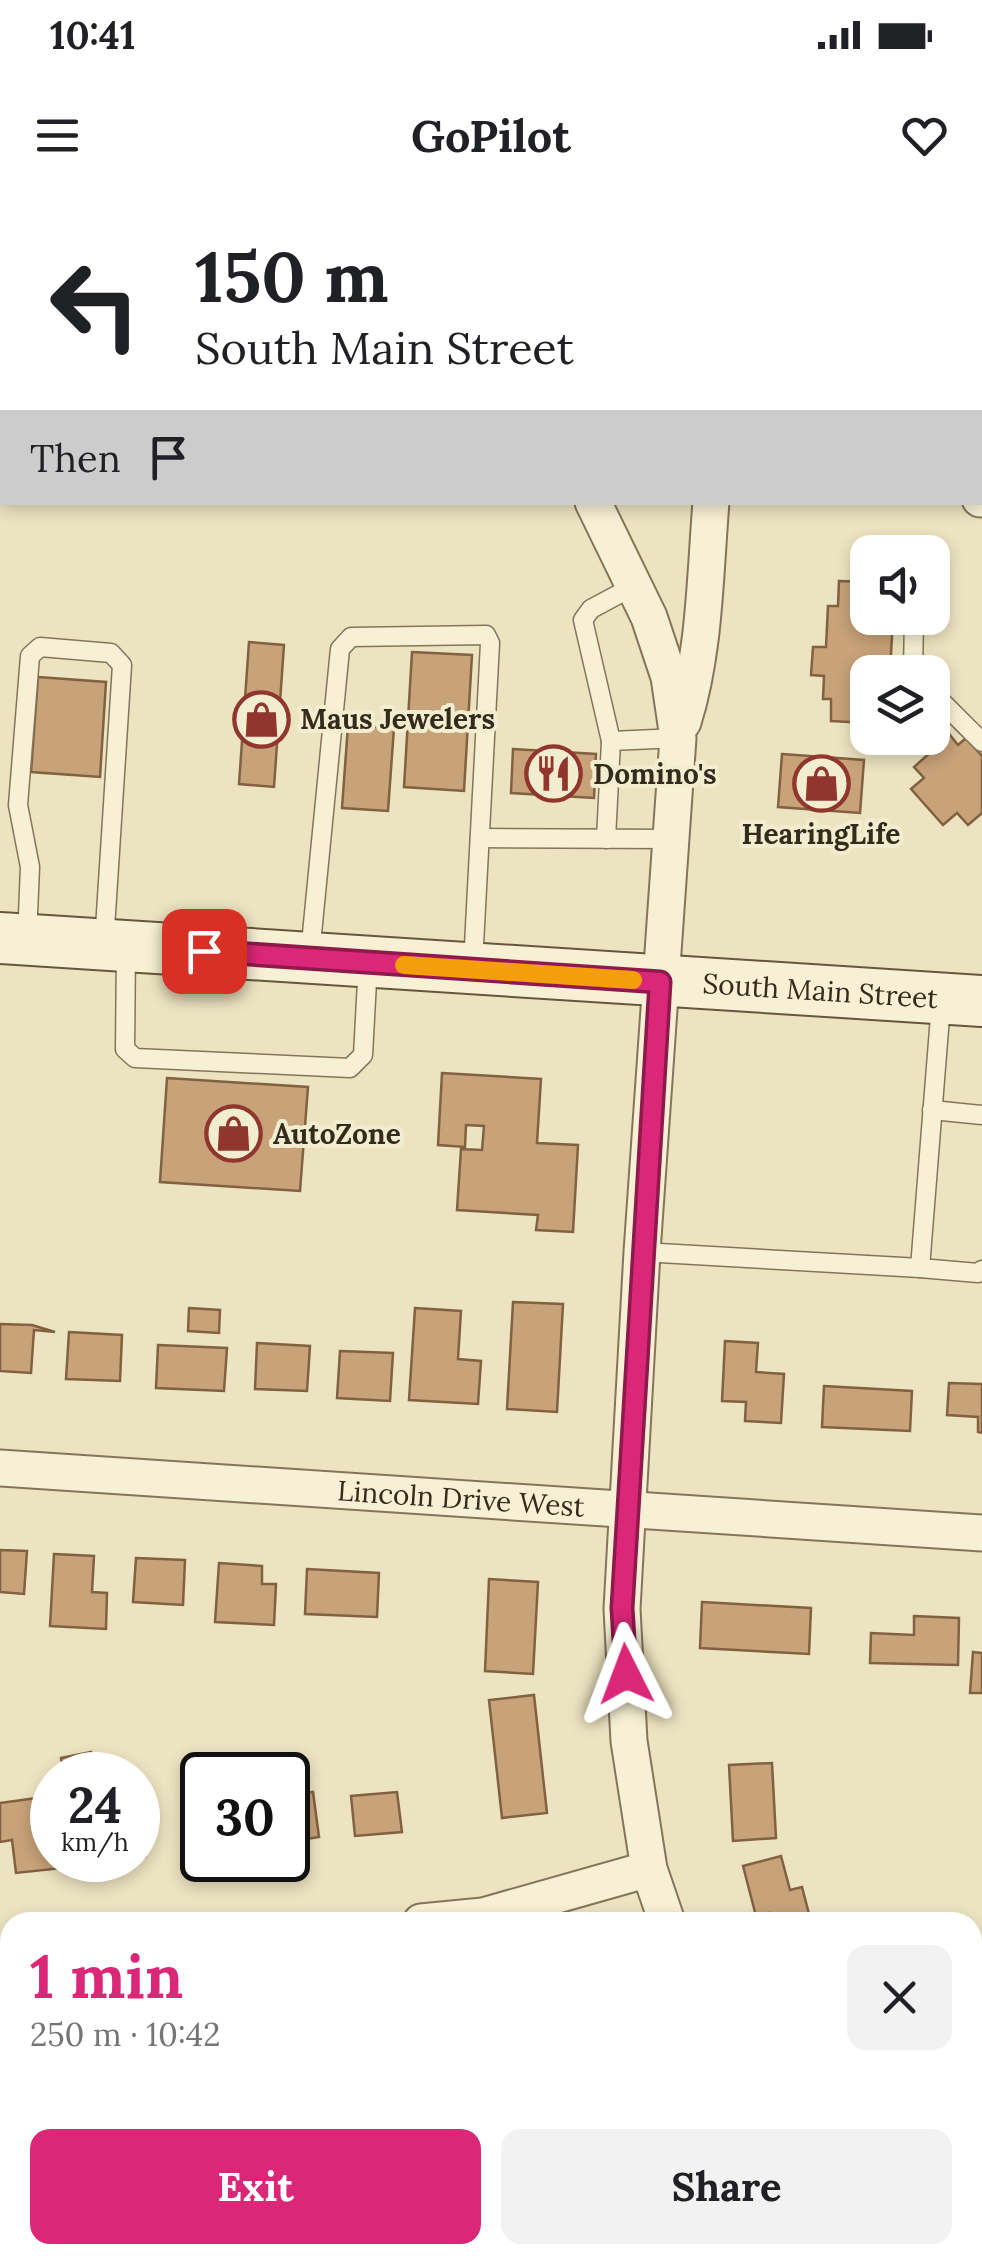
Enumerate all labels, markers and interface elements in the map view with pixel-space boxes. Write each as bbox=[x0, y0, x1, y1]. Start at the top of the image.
text: 10:41 bbox=[50, 11, 135, 59]
text: GoPilot bbox=[411, 107, 571, 164]
icon: menu bbox=[30, 108, 85, 163]
icon: heart bbox=[897, 108, 952, 163]
text: 150 m bbox=[195, 232, 389, 321]
icon: left bbox=[30, 240, 160, 370]
text: South Main Street bbox=[195, 319, 574, 376]
icon: arrive bbox=[141, 430, 196, 485]
text: Then bbox=[30, 434, 121, 482]
map controls bbox=[850, 535, 950, 755]
button: sound bbox=[850, 535, 950, 635]
button: layers bbox=[850, 655, 950, 755]
shop icon: Maus Jewelers bbox=[231, 689, 291, 749]
place label: Maus Jewelers bbox=[300, 701, 495, 737]
restaurant icon: Domino's bbox=[524, 744, 584, 804]
shop icon: HearingLife bbox=[791, 753, 851, 813]
place label: Domino's bbox=[593, 756, 717, 792]
place label: HearingLife bbox=[742, 816, 900, 852]
pin bbox=[162, 909, 247, 994]
icon: arrive bbox=[177, 924, 232, 979]
street label: South Main Street bbox=[701, 965, 939, 1016]
shop icon: AutoZone bbox=[204, 1104, 264, 1164]
place label: AutoZone bbox=[273, 1116, 401, 1152]
street label: Lincoln Drive West bbox=[336, 1472, 586, 1525]
position arrow bbox=[574, 1622, 678, 1726]
speed limit sign: 30 bbox=[180, 1752, 310, 1882]
text: 24 bbox=[68, 1773, 122, 1837]
text: km/h bbox=[61, 1826, 129, 1858]
text: 1 min bbox=[30, 1938, 183, 2014]
button: close bbox=[847, 1945, 952, 2050]
text: 250 m · 10:42 bbox=[30, 2014, 220, 2055]
button: Exit bbox=[30, 2129, 481, 2244]
button: Share bbox=[501, 2129, 952, 2244]

